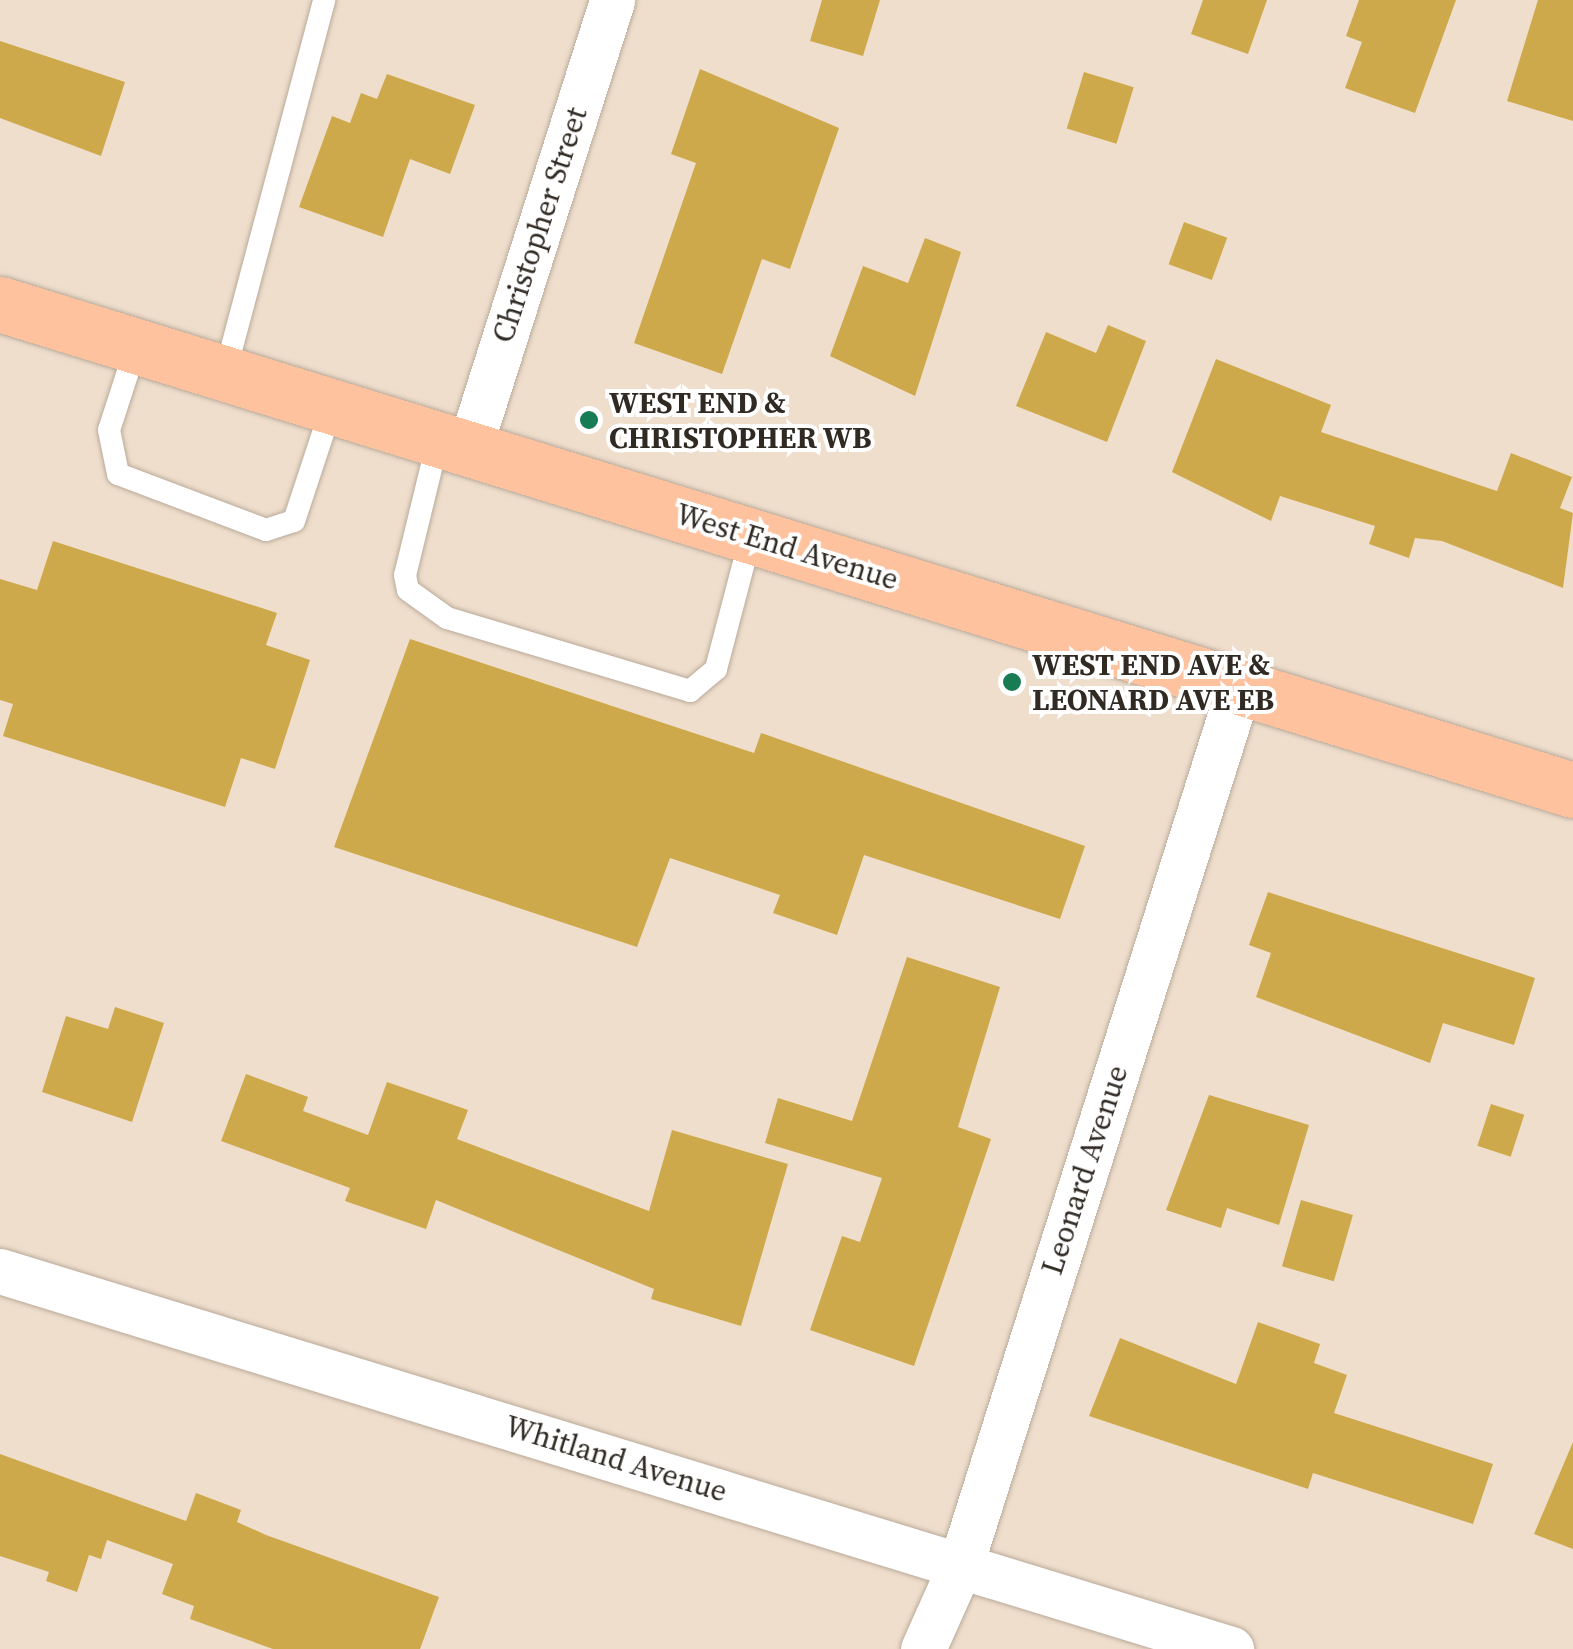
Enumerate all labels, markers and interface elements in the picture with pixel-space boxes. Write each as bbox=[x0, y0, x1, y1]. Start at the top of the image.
street label: Christopher Street bbox=[485, 103, 595, 347]
place label: WEST END & CHRISTOPHER WB bbox=[609, 385, 872, 456]
marker: WEST END & CHRISTOPHER WB bbox=[578, 409, 600, 431]
street label: West End Avenue bbox=[671, 496, 903, 598]
place label: WEST END AVE & LEONARD AVE EB bbox=[1032, 647, 1274, 718]
marker: WEST END AVE & LEONARD AVE EB bbox=[1001, 671, 1023, 693]
street label: Leonard Avenue bbox=[1034, 1061, 1136, 1279]
street label: Whitland Avenue bbox=[501, 1408, 731, 1510]

